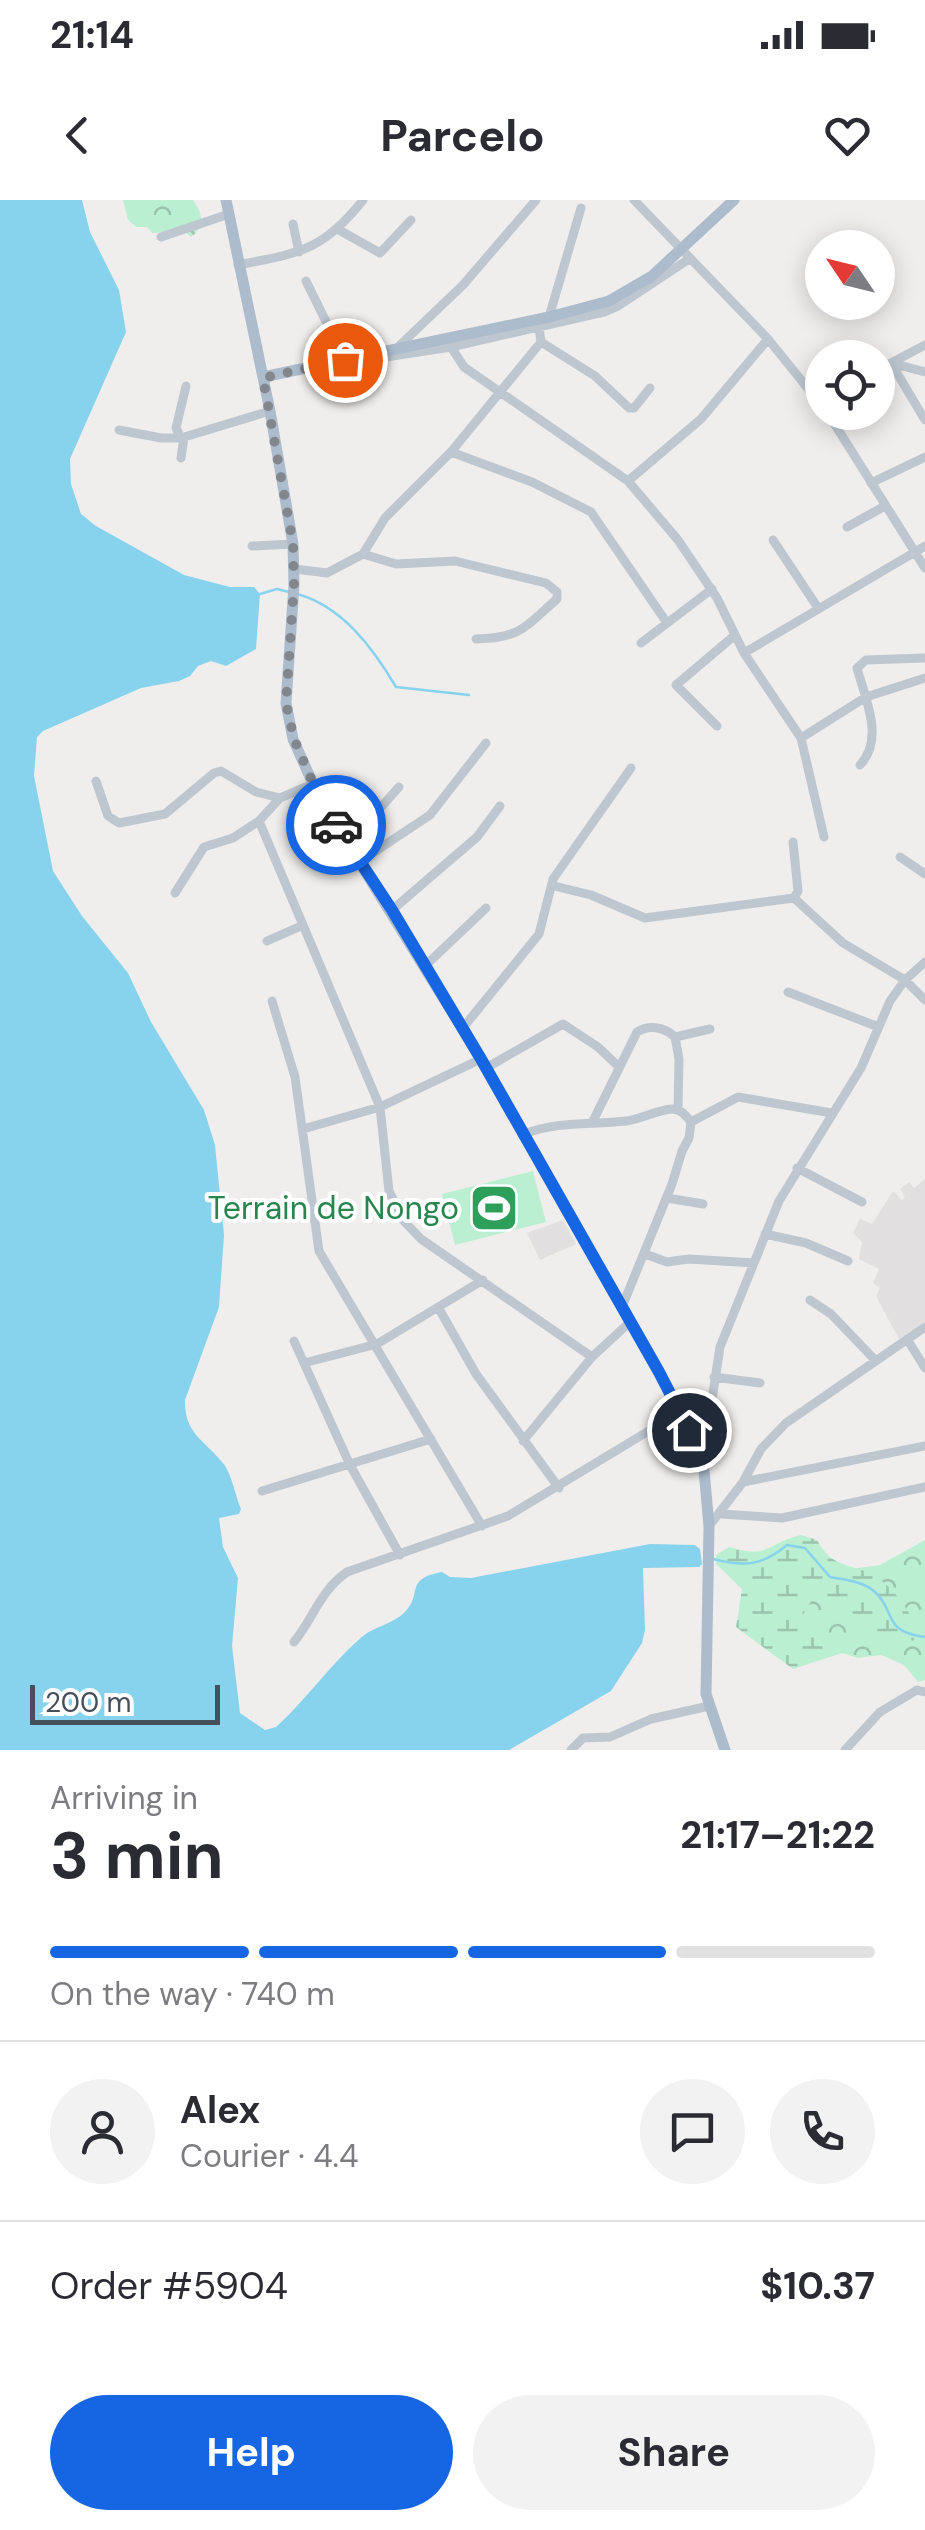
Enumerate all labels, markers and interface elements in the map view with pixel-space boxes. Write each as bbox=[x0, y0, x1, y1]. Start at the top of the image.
text: 21:14 bbox=[50, 10, 134, 60]
text: Parcelo bbox=[380, 106, 545, 165]
icon: back bbox=[50, 108, 105, 163]
icon: heart bbox=[820, 108, 875, 163]
north arrow bbox=[805, 230, 895, 320]
map controls bbox=[805, 230, 895, 430]
pin bbox=[303, 318, 388, 403]
icon: bag bbox=[318, 333, 373, 388]
button: locate bbox=[805, 340, 895, 430]
courier bbox=[286, 775, 386, 875]
icon: car bbox=[309, 798, 364, 853]
sports icon: Terrain de Nongo bbox=[468, 1182, 520, 1234]
place label: Terrain de Nongo bbox=[208, 1187, 459, 1229]
pin bbox=[647, 1388, 732, 1473]
icon: home bbox=[662, 1403, 717, 1458]
scale bar bbox=[30, 1680, 220, 1724]
text: 200 m bbox=[45, 1684, 132, 1721]
text: Arriving in bbox=[50, 1777, 198, 1819]
text: 21:17–21:22 bbox=[680, 1810, 875, 1860]
text: 3 min bbox=[50, 1814, 224, 1898]
text: On the way · 740 m bbox=[50, 1973, 335, 2015]
button: person bbox=[50, 2079, 155, 2184]
button: chat bbox=[640, 2079, 745, 2184]
button: phone bbox=[770, 2079, 875, 2184]
text: Alex bbox=[180, 2085, 260, 2135]
text: Courier · 4.4 bbox=[180, 2135, 358, 2177]
text: Order #5904 bbox=[50, 2261, 288, 2311]
text: $10.37 bbox=[760, 2261, 875, 2311]
button: Help bbox=[50, 2395, 453, 2510]
button: Share bbox=[473, 2395, 875, 2510]

